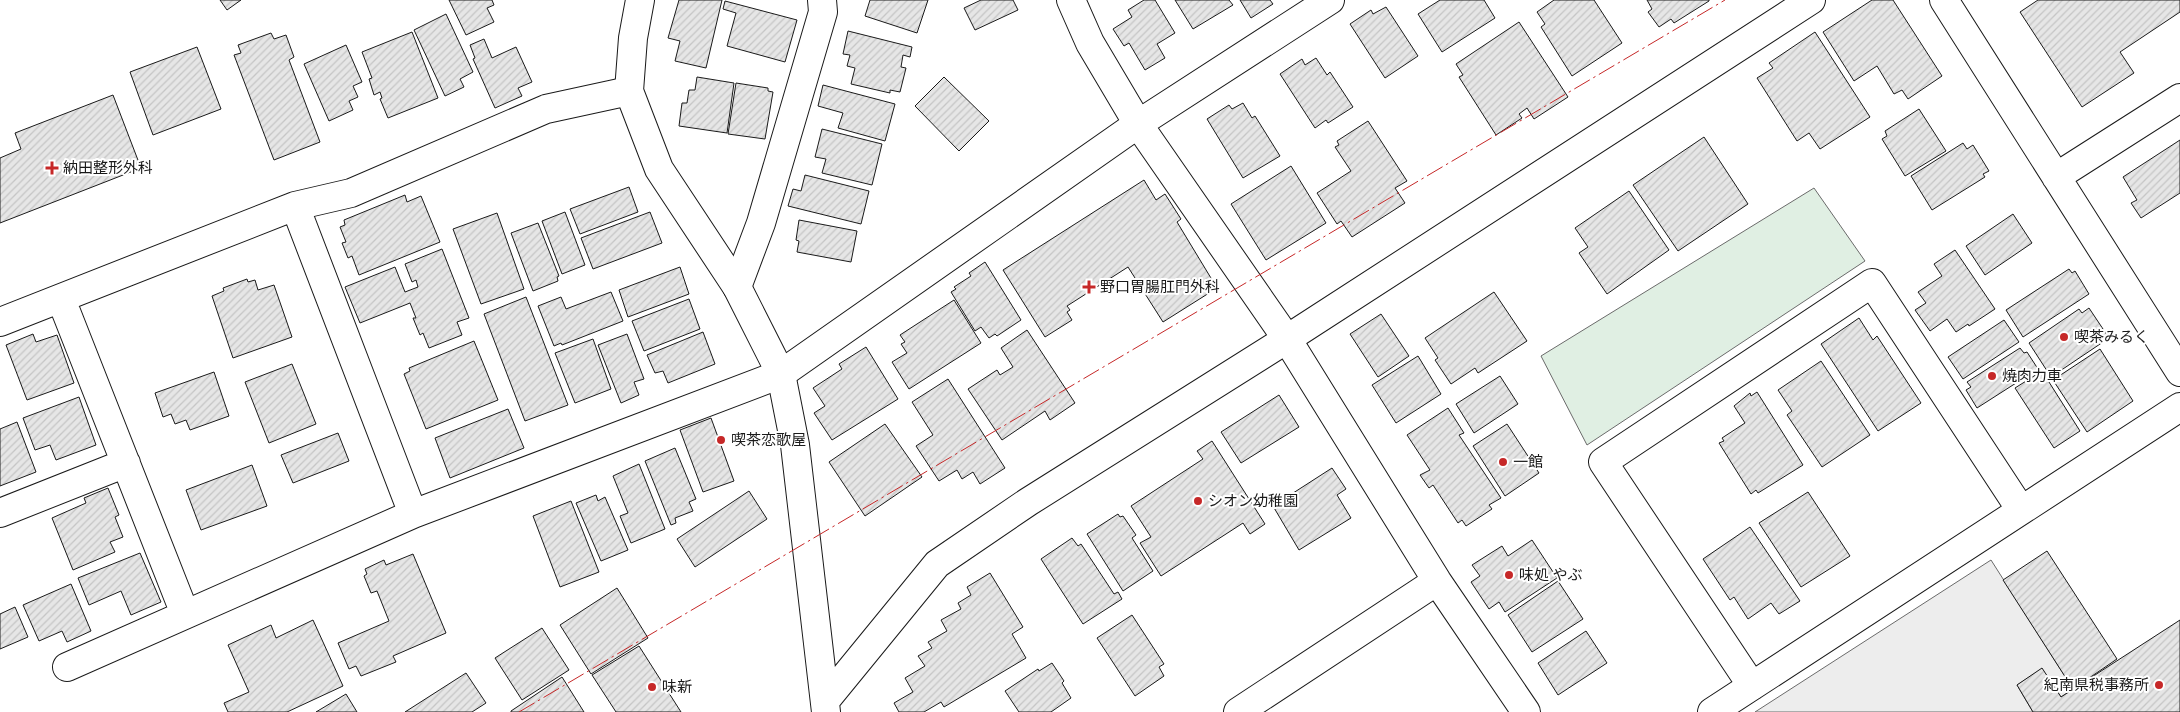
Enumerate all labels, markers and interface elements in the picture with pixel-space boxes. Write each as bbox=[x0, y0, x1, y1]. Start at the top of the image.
place label: 納田整形外科 bbox=[63, 159, 153, 176]
marker: 納田整形外科 bbox=[45, 161, 59, 175]
place label: 野口胃腸肛門外科 bbox=[1100, 278, 1220, 295]
marker: 野口胃腸肛門外科 bbox=[1082, 280, 1096, 294]
place label: 喫茶みるく bbox=[2074, 328, 2149, 345]
marker: 喫茶みるく bbox=[2058, 331, 2070, 343]
place label: 焼肉力車 bbox=[2002, 367, 2062, 384]
marker: 焼肉力車 bbox=[1986, 370, 1998, 382]
place label: 喫茶恋歌屋 bbox=[731, 431, 806, 448]
marker: 喫茶恋歌屋 bbox=[715, 434, 727, 446]
place label: 一館 bbox=[1513, 453, 1543, 470]
marker: 一館 bbox=[1497, 456, 1509, 468]
place label: シオン幼稚園 bbox=[1208, 492, 1298, 509]
marker: シオン幼稚園 bbox=[1192, 495, 1204, 507]
place label: 味処 やぶ bbox=[1519, 566, 1582, 583]
marker: 味処 やぶ bbox=[1503, 569, 1515, 581]
place label: 紀南県税事務所 bbox=[2044, 676, 2149, 693]
place label: 味新 bbox=[662, 678, 692, 695]
marker: 紀南県税事務所 bbox=[2153, 679, 2165, 691]
marker: 味新 bbox=[646, 681, 658, 693]

